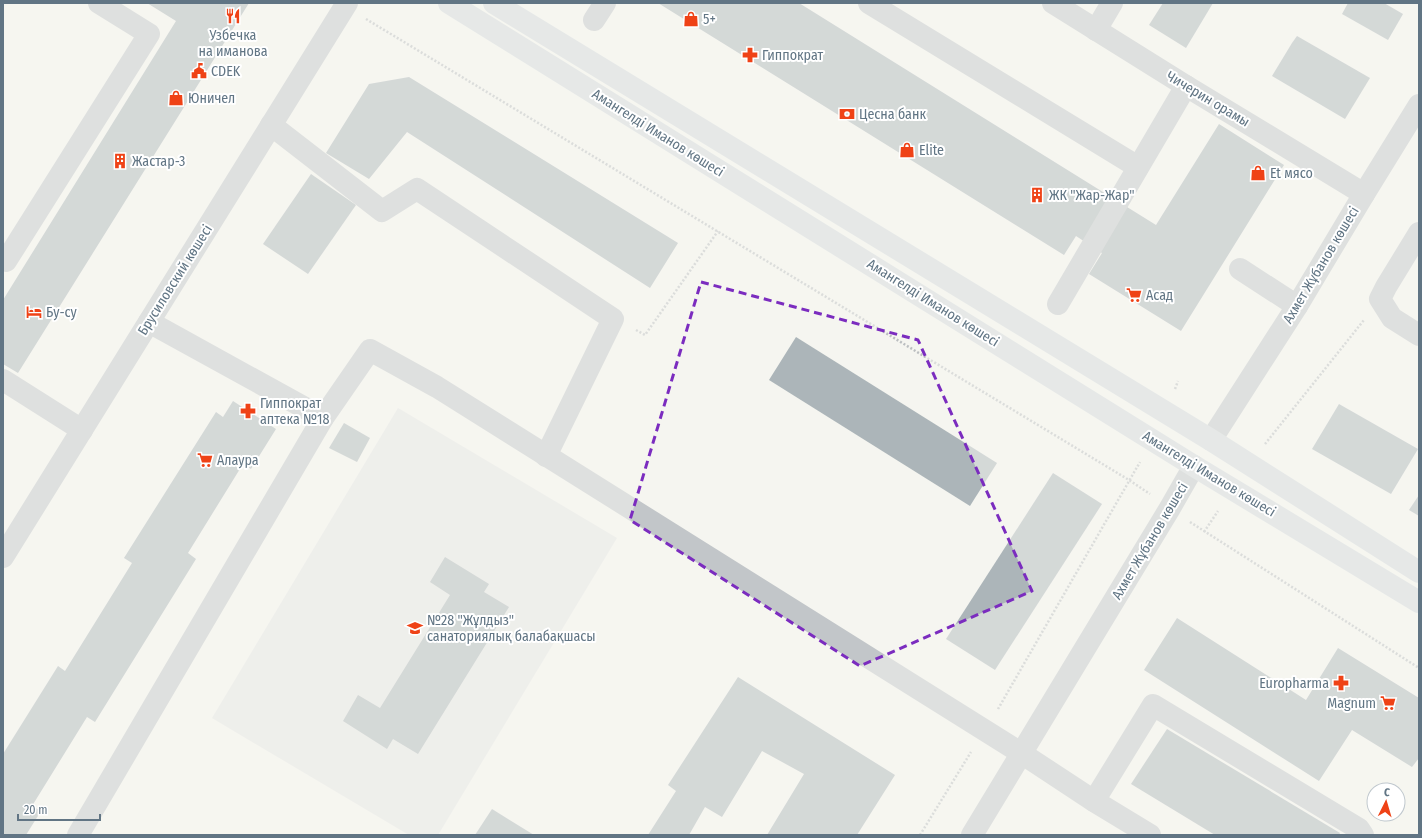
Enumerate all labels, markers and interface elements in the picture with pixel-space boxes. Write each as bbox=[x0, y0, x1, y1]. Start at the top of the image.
restaurant icon: Узбечка на иманова bbox=[224, 7, 242, 25]
shop icon: 5+ bbox=[682, 10, 700, 28]
place label: 5+ bbox=[703, 11, 716, 28]
place label: Узбечка на иманова bbox=[198, 27, 268, 60]
pharmacy icon: Гиппократ bbox=[741, 46, 759, 64]
place label: Гиппократ bbox=[762, 47, 824, 64]
public building icon: CDEK bbox=[190, 62, 208, 80]
place label: CDEK bbox=[211, 63, 241, 80]
street label: Чичерин орамы bbox=[1163, 67, 1253, 131]
street label: Амангелді Иманов көшесі bbox=[589, 85, 727, 181]
shop icon: Юничел bbox=[167, 89, 185, 107]
place label: Юничел bbox=[188, 90, 235, 107]
bank icon: Цесна банк bbox=[838, 105, 856, 123]
place label: Цесна банк bbox=[859, 106, 926, 123]
shop icon: Elite bbox=[898, 141, 916, 159]
place label: Elite bbox=[919, 142, 944, 159]
building icon: Жастар-3 bbox=[111, 152, 129, 170]
place label: Жастар-3 bbox=[132, 153, 185, 170]
shop icon: Et мясо bbox=[1249, 164, 1267, 182]
place label: Et мясо bbox=[1270, 165, 1313, 182]
building icon: ЖК "Жар-Жар" bbox=[1028, 186, 1046, 204]
place label: ЖК "Жар-Жар" bbox=[1049, 187, 1134, 204]
street label: Ахмет Жұбанов көшесі bbox=[1279, 203, 1363, 327]
street label: Брусиловский көшесі bbox=[134, 222, 216, 338]
street label: Амангелді Иманов көшесі bbox=[864, 255, 1002, 351]
supermarket icon: Асад bbox=[1125, 286, 1143, 304]
place label: Асад bbox=[1146, 287, 1173, 304]
hotel icon: Бу-су bbox=[25, 303, 43, 321]
place label: Бу-су bbox=[46, 304, 78, 321]
place label: Гиппократ аптека №18 bbox=[260, 395, 330, 428]
pharmacy icon: Гиппократ аптека №18 bbox=[239, 402, 257, 420]
street label: Амангелді Иманов көшесі bbox=[1139, 427, 1279, 521]
supermarket icon: Алаура bbox=[196, 451, 214, 469]
place label: Алаура bbox=[217, 452, 259, 469]
street label: Ахмет Жұбанов көшесі bbox=[1108, 479, 1192, 603]
place label: №28 "Жұлдыз" санаториялық балабақшасы bbox=[427, 612, 596, 645]
school or university icon: №28 "Жұлдыз" санаториялық балабақшасы bbox=[406, 619, 424, 637]
pharmacy icon: Europharma bbox=[1332, 674, 1350, 692]
place label: Europharma bbox=[1259, 675, 1329, 692]
supermarket icon: Magnum bbox=[1379, 694, 1397, 712]
place label: Magnum bbox=[1327, 695, 1376, 712]
north arrow bbox=[1366, 782, 1406, 822]
text: С bbox=[1383, 786, 1390, 799]
scale bar bbox=[18, 796, 100, 822]
text: 20 m bbox=[24, 803, 48, 817]

